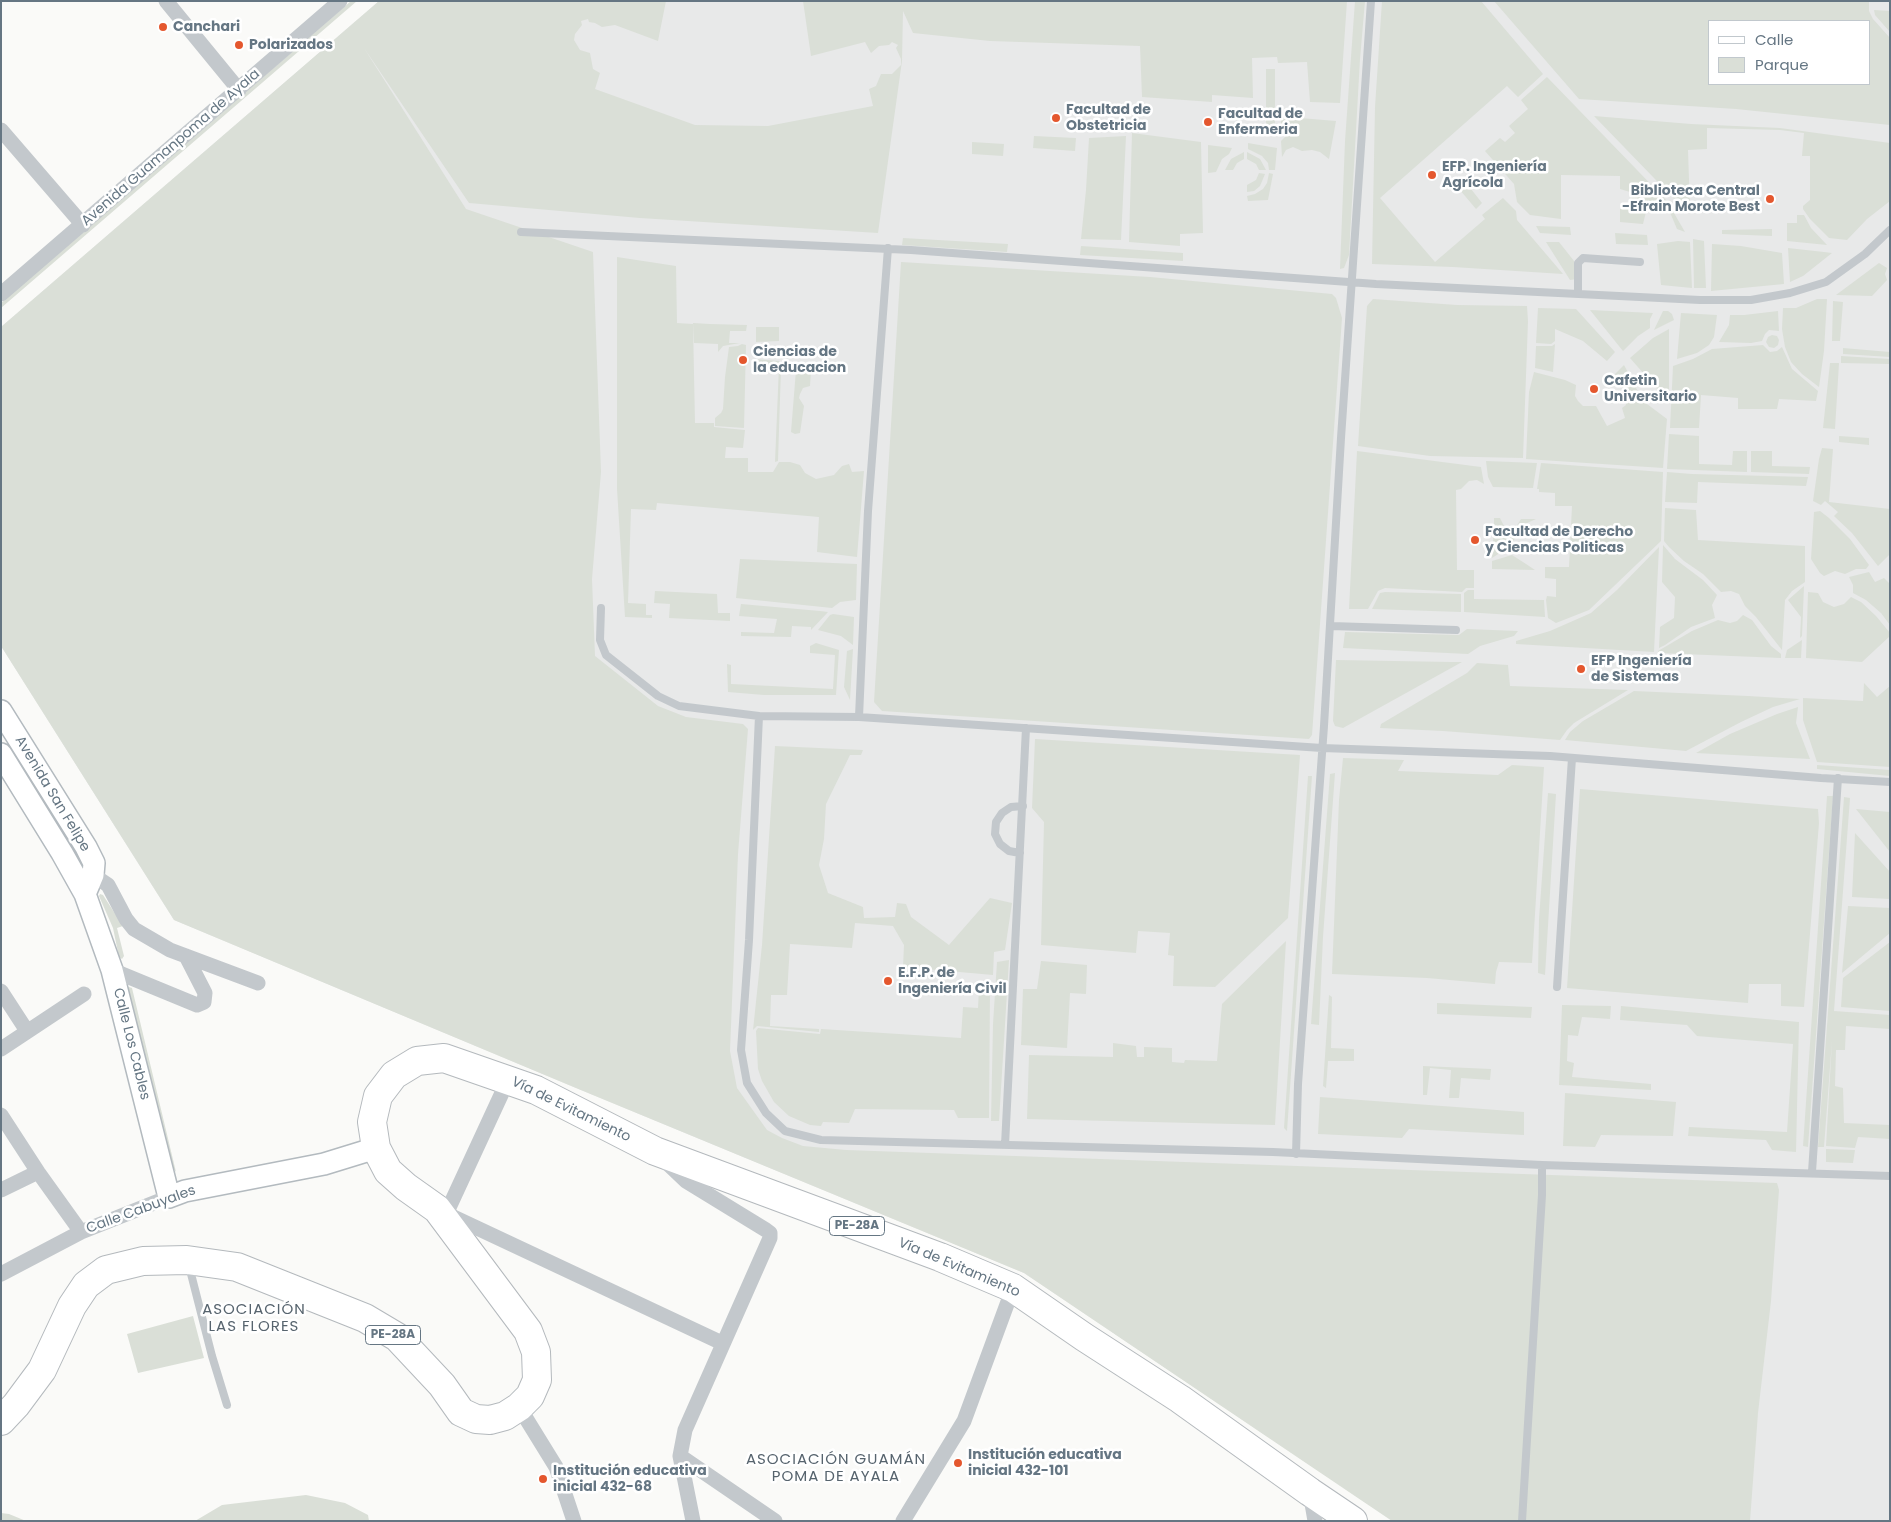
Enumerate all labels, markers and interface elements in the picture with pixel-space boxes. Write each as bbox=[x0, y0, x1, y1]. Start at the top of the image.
place label: Canchari bbox=[173, 19, 240, 35]
legend bbox=[1708, 20, 1871, 85]
marker: Canchari bbox=[157, 21, 169, 33]
text: Calle bbox=[1755, 29, 1793, 50]
place label: Polarizados bbox=[249, 37, 333, 53]
marker: Polarizados bbox=[233, 39, 245, 51]
text: Parque bbox=[1755, 54, 1808, 75]
street label: Avenida Guamanpoma de Ayala bbox=[78, 66, 264, 230]
place label: Facultad de Obstetricia bbox=[1066, 102, 1151, 134]
place label: Facultad de Enfermeria bbox=[1218, 106, 1303, 138]
marker: Facultad de Obstetricia bbox=[1050, 112, 1062, 124]
marker: Facultad de Enfermeria bbox=[1202, 116, 1214, 128]
place label: EFP. Ingeniería Agrícola bbox=[1442, 159, 1547, 192]
marker: EFP. Ingeniería Agrícola bbox=[1426, 169, 1438, 181]
place label: Biblioteca Central -Efrain Morote Best bbox=[1622, 183, 1760, 216]
marker: Biblioteca Central -Efrain Morote Best bbox=[1764, 193, 1776, 205]
place label: Ciencias de la educacion bbox=[753, 344, 846, 377]
marker: Ciencias de la educacion bbox=[737, 354, 749, 366]
place label: Cafetin Universitario bbox=[1604, 373, 1697, 406]
marker: Cafetin Universitario bbox=[1588, 383, 1600, 395]
place label: Facultad de Derecho y Ciencias Politicas bbox=[1485, 524, 1633, 556]
marker: Facultad de Derecho y Ciencias Politicas bbox=[1469, 534, 1481, 546]
place label: EFP Ingeniería de Sistemas bbox=[1591, 653, 1692, 686]
marker: EFP Ingeniería de Sistemas bbox=[1575, 663, 1587, 675]
street label: Avenida San Felipe bbox=[11, 733, 93, 855]
place label: E.F.P. de Ingeniería Civil bbox=[898, 965, 1007, 998]
marker: E.F.P. de Ingeniería Civil bbox=[882, 975, 894, 987]
street label: Calle Los Cables bbox=[109, 986, 153, 1102]
street label: Vía de Evitamiento bbox=[509, 1074, 633, 1146]
street label: Calle Cabuyales bbox=[84, 1182, 198, 1238]
road number: PE-28A bbox=[830, 1216, 884, 1236]
street label: Vía de Evitamiento bbox=[896, 1235, 1022, 1301]
district label: ASOCIACIÓN LAS FLORES bbox=[201, 1301, 307, 1336]
road number: PE-28A bbox=[366, 1326, 420, 1344]
place label: Institución educativa inicial 432-101 bbox=[968, 1447, 1122, 1480]
district label: ASOCIACIÓN GUAMÁN POMA DE AYALA bbox=[744, 1451, 928, 1486]
marker: Institución educativa inicial 432-101 bbox=[952, 1457, 964, 1469]
place label: Institución educativa inicial 432-68 bbox=[553, 1463, 707, 1495]
marker: Institución educativa inicial 432-68 bbox=[537, 1473, 549, 1485]

